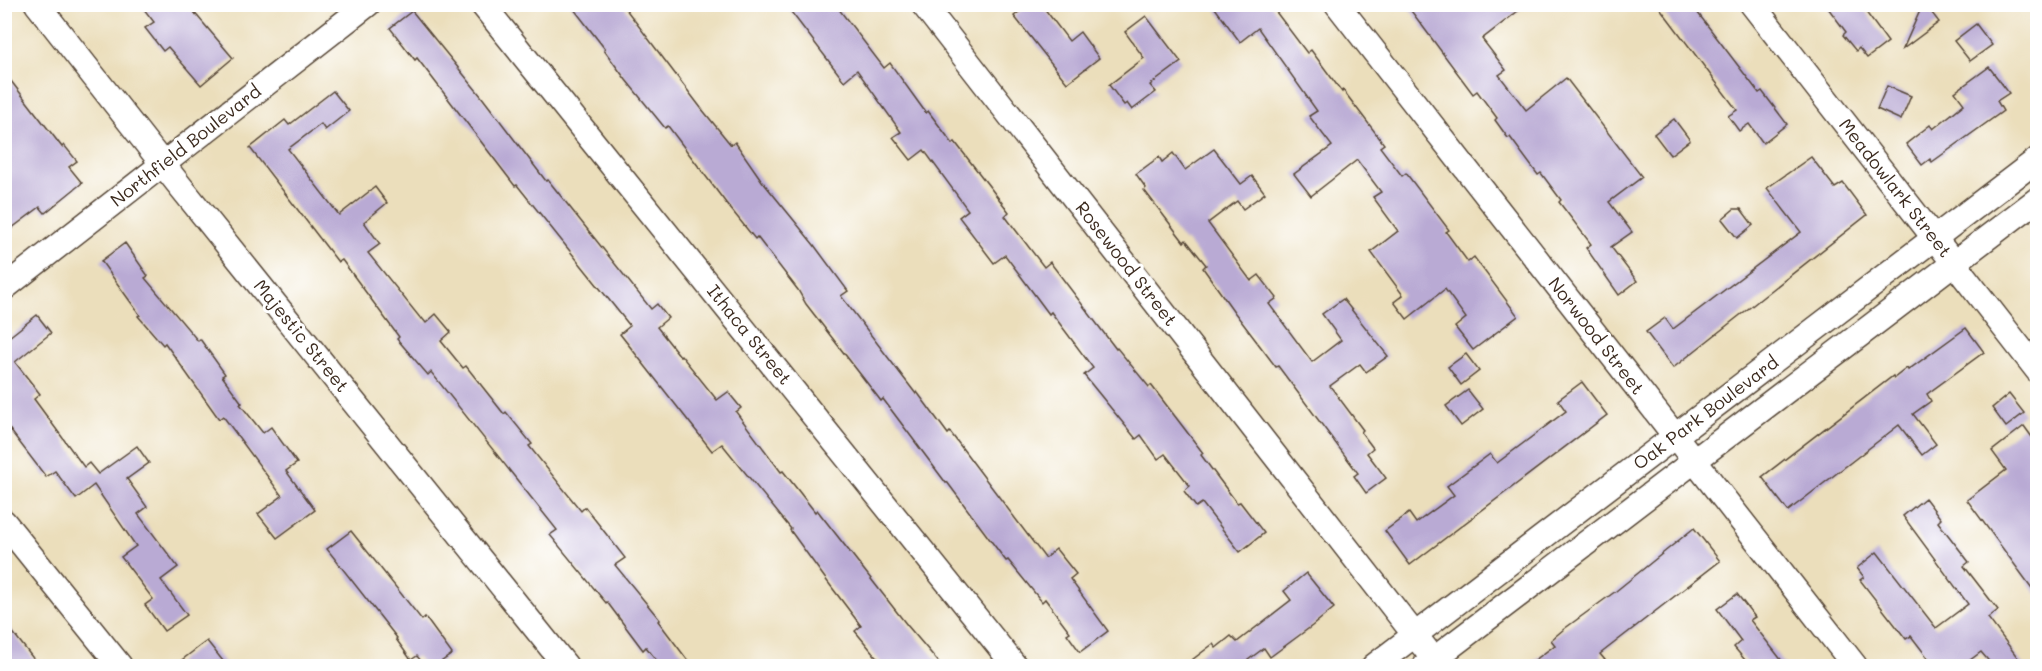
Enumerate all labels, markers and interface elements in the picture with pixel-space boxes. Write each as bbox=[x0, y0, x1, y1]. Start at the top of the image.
street label: Northfield Boulevard bbox=[105, 79, 266, 212]
street label: Meadowlark Street bbox=[1834, 113, 1958, 262]
street label: Rosewood Street bbox=[1071, 196, 1183, 331]
street label: Norwood Street bbox=[1543, 272, 1650, 399]
street label: Majestic Street bbox=[249, 274, 355, 397]
street label: Ithaca Street bbox=[702, 279, 798, 389]
street label: Oak Park Boulevard bbox=[1628, 350, 1783, 475]

